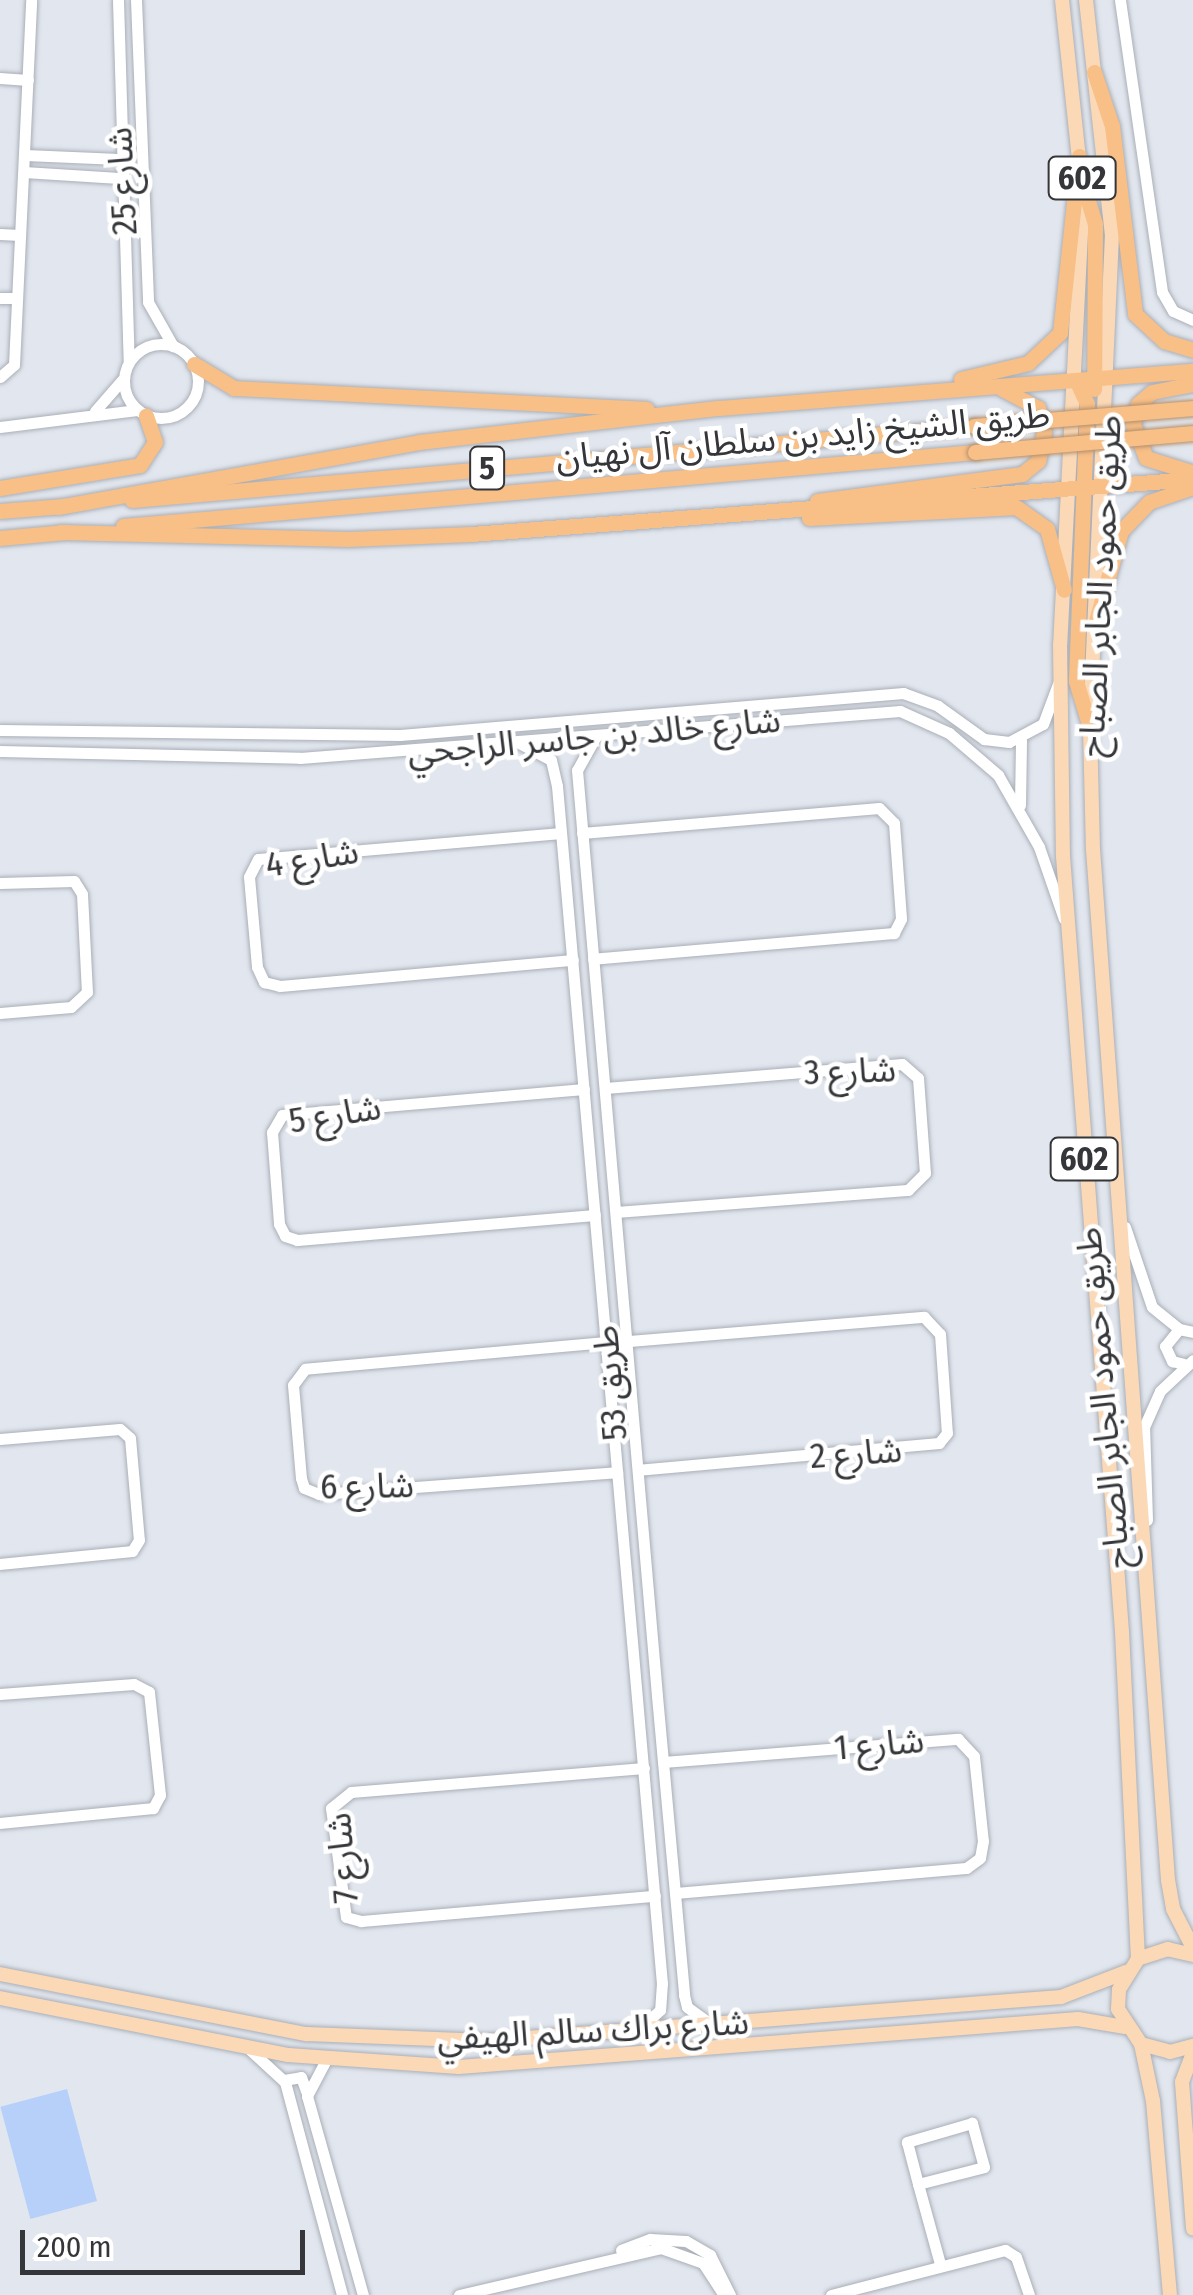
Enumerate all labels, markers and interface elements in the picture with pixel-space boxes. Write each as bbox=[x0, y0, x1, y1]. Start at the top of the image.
street label: شارع 25 bbox=[98, 126, 146, 236]
road number: 602 bbox=[1047, 151, 1117, 205]
street label: طريق الشيخ زايد بن سلطان آل نهيان bbox=[554, 393, 1052, 479]
street label: طريق حمود الجابر الصباح bbox=[1070, 414, 1130, 758]
road number: 5 bbox=[467, 441, 507, 495]
street label: شارع خالد بن جاسر الراجحي bbox=[406, 699, 782, 773]
street label: شارع 4 bbox=[263, 830, 361, 886]
street label: شارع 3 bbox=[803, 1048, 897, 1094]
street label: شارع 5 bbox=[286, 1086, 384, 1142]
road number: 602 bbox=[1049, 1132, 1119, 1186]
street label: طريق حمود الجابر الصباح bbox=[1067, 1226, 1139, 1570]
street label: طريق 53 bbox=[584, 1324, 636, 1442]
street label: شارع 2 bbox=[809, 1429, 903, 1477]
street label: شارع 6 bbox=[320, 1464, 414, 1508]
street label: شارع 1 bbox=[832, 1719, 926, 1769]
street label: شارع 7 bbox=[317, 1811, 367, 1905]
street label: شارع براك سالم الهيفي bbox=[436, 2001, 750, 2059]
scale bar bbox=[25, 2210, 310, 2272]
text: 200 m bbox=[37, 2229, 112, 2265]

